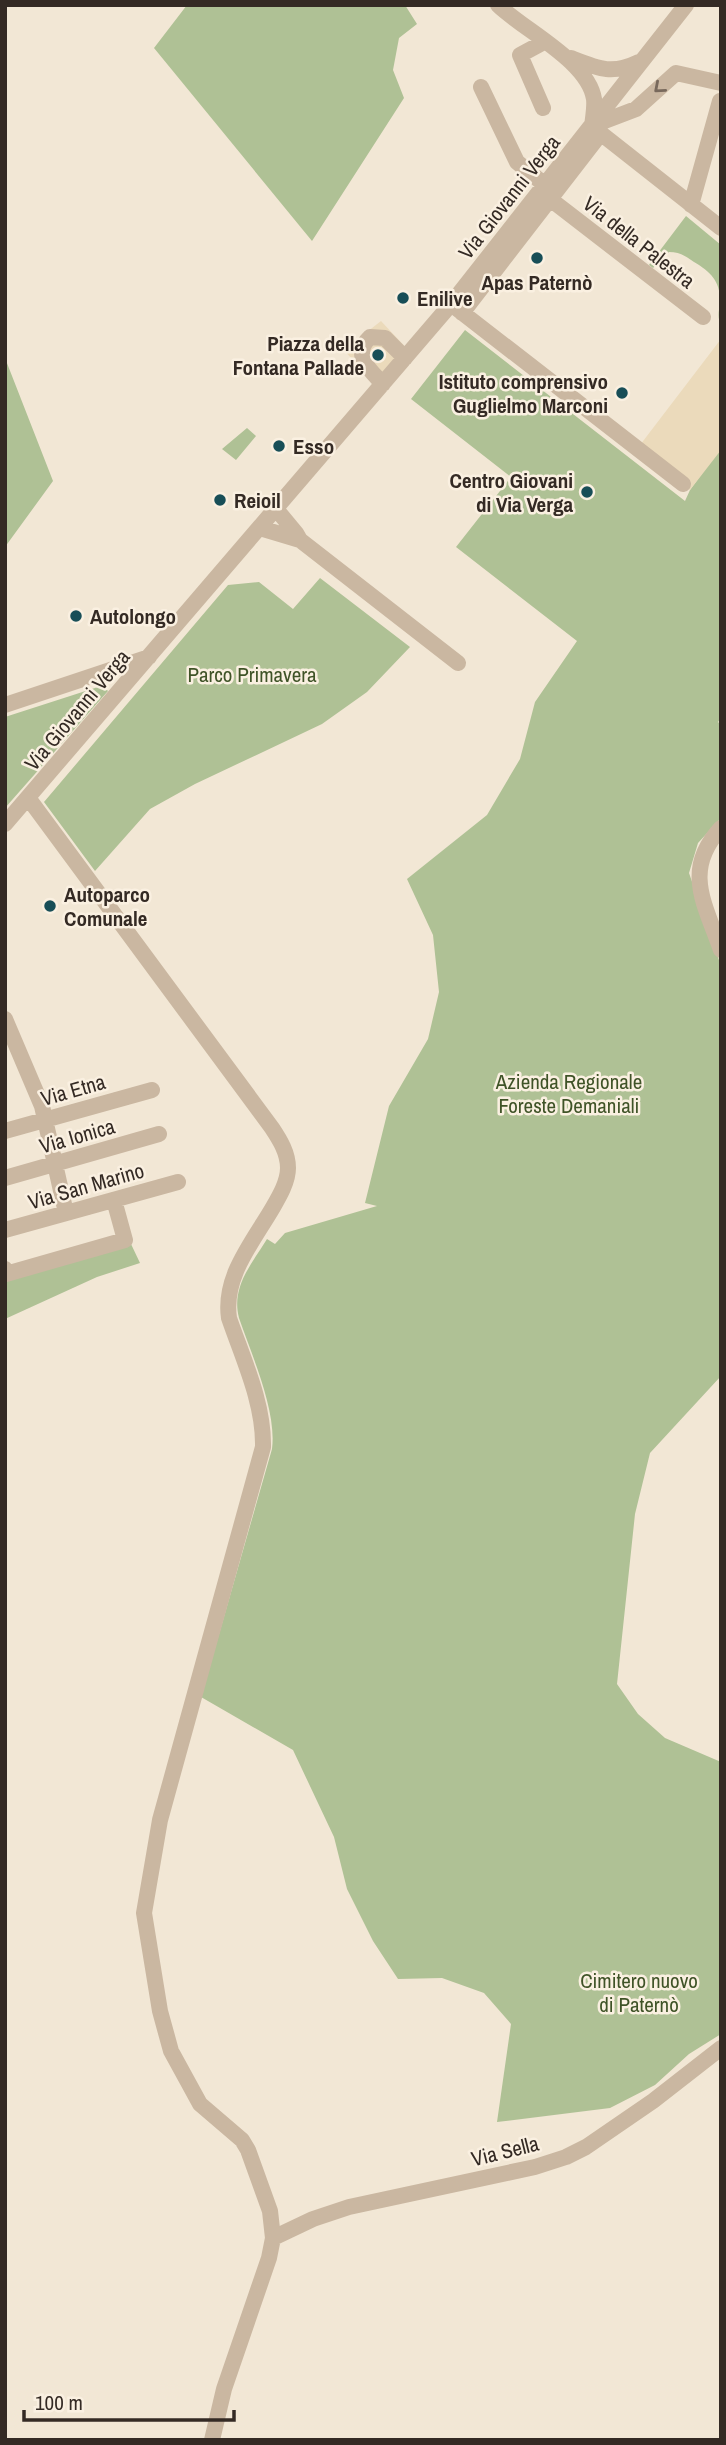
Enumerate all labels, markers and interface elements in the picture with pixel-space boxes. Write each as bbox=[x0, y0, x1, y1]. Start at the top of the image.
one-way arrow bbox=[654, 80, 667, 92]
street label: Via Giovanni Verga bbox=[451, 129, 567, 265]
street label: Via della Palestra bbox=[577, 189, 701, 295]
marker: Apas Paternò bbox=[529, 250, 545, 266]
place label: Apas Paternò bbox=[481, 268, 593, 297]
place label: Enilive bbox=[417, 284, 473, 313]
marker: Enilive bbox=[395, 290, 411, 306]
place label: Piazza della Fontana Pallade bbox=[233, 329, 364, 382]
marker: Piazza della Fontana Pallade bbox=[370, 347, 386, 363]
place label: Istituto comprensivo Guglielmo Marconi bbox=[439, 367, 608, 420]
marker: Istituto comprensivo Guglielmo Marconi bbox=[614, 385, 630, 401]
place label: Esso bbox=[293, 432, 334, 461]
marker: Esso bbox=[271, 438, 287, 454]
place label: Centro Giovani di Via Verga bbox=[450, 466, 573, 519]
marker: Centro Giovani di Via Verga bbox=[579, 484, 595, 500]
place label: Reioil bbox=[234, 486, 281, 515]
marker: Reioil bbox=[212, 492, 228, 508]
place label: Autolongo bbox=[90, 602, 176, 631]
marker: Autolongo bbox=[68, 608, 84, 624]
street label: Via Giovanni Verga bbox=[18, 643, 137, 777]
park label: Parco Primavera bbox=[187, 660, 317, 689]
place label: Autoparco Comunale bbox=[64, 880, 150, 933]
marker: Autoparco Comunale bbox=[42, 898, 58, 914]
street label: Via Etna bbox=[37, 1067, 109, 1113]
park label: Azienda Regionale Foreste Demaniali bbox=[495, 1067, 642, 1120]
street label: Via Ionica bbox=[36, 1111, 119, 1161]
street label: Via San Marino bbox=[25, 1156, 147, 1216]
park label: Cimitero nuovo di Paternò bbox=[580, 1966, 698, 2019]
street label: Via Sella bbox=[468, 2129, 542, 2173]
scale bar bbox=[24, 2378, 234, 2422]
text: 100 m bbox=[35, 2388, 83, 2417]

